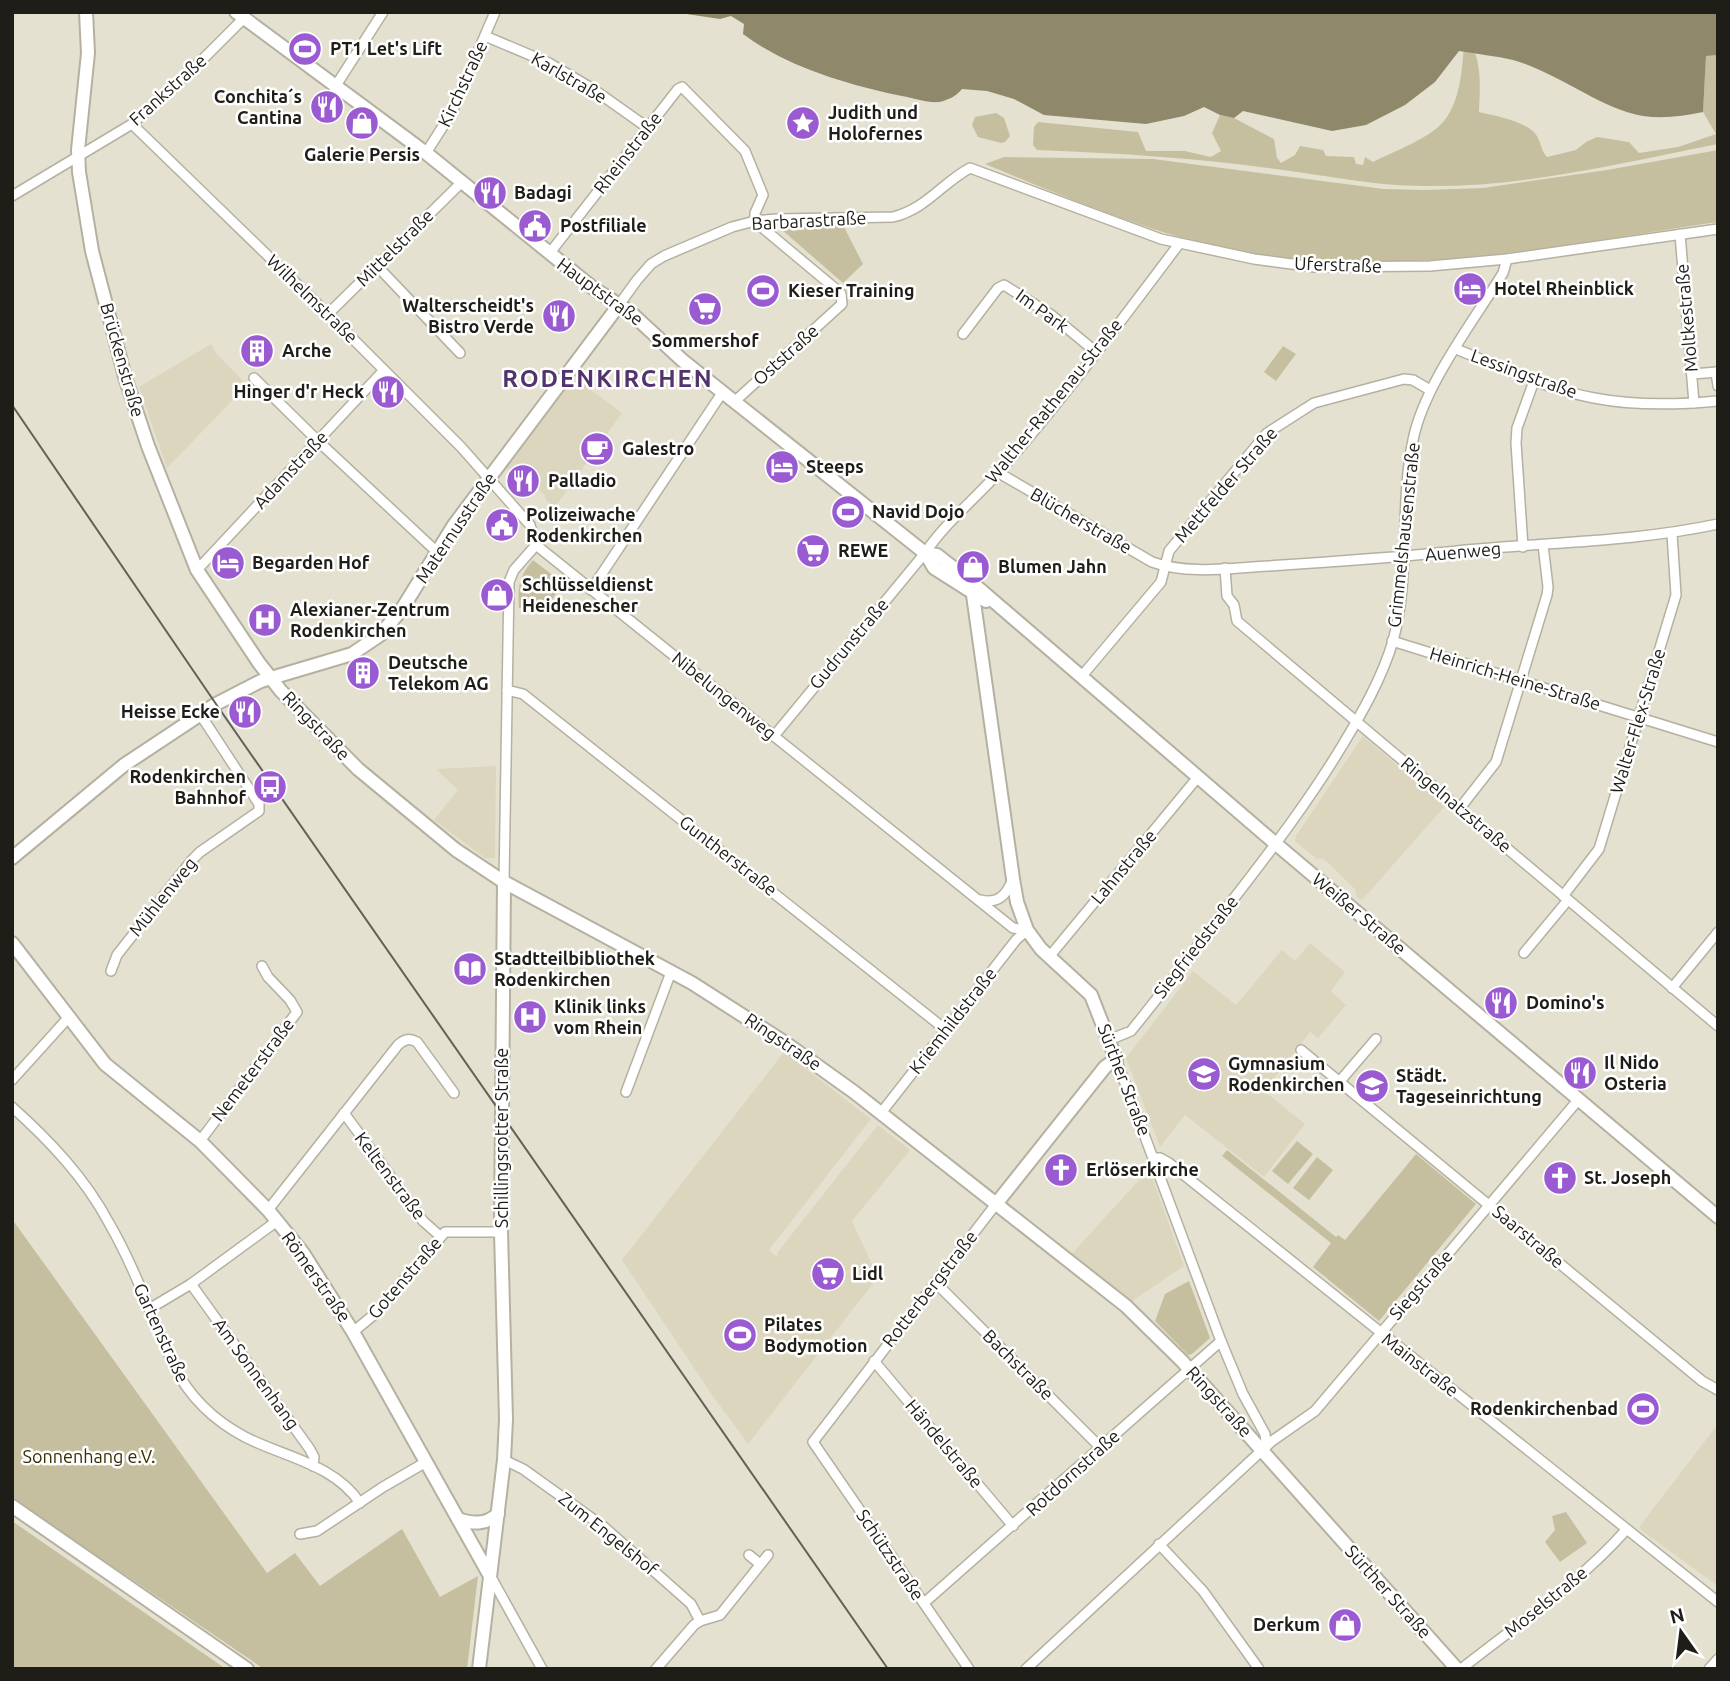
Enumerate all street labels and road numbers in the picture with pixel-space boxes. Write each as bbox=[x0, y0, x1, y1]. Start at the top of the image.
street label: Kirchstraße bbox=[433, 37, 491, 130]
street label: Karlstraße bbox=[528, 48, 611, 107]
street label: Frankstraße bbox=[125, 50, 210, 129]
street label: Rheinstraße bbox=[589, 108, 665, 197]
street label: Mittelstraße bbox=[352, 205, 437, 290]
street label: Barbarastraße bbox=[751, 207, 867, 233]
street label: Wilhelmstraße bbox=[263, 250, 362, 347]
street label: Uferstraße bbox=[1294, 252, 1382, 276]
street label: Hauptstraße bbox=[554, 253, 647, 329]
street label: Moltkestraße bbox=[1671, 263, 1701, 373]
street label: Im Park bbox=[1012, 284, 1073, 336]
street label: Brückenstraße bbox=[97, 300, 149, 419]
street label: Walther-Rathenau-Straße bbox=[981, 314, 1126, 486]
street label: Oststraße bbox=[749, 320, 822, 389]
street label: Lessingstraße bbox=[1469, 345, 1580, 402]
street label: Mettfelder Straße bbox=[1170, 423, 1281, 546]
street label: Adamstraße bbox=[249, 426, 331, 512]
street label: Grimmelshausenstraße bbox=[1383, 441, 1423, 629]
street label: Maternusstraße bbox=[411, 468, 499, 586]
street label: Blücherstraße bbox=[1027, 483, 1136, 557]
street label: Auenweg bbox=[1424, 538, 1502, 564]
street label: Gudrunstraße bbox=[805, 594, 892, 693]
street label: Heinrich-Heine-Straße bbox=[1427, 642, 1603, 714]
street label: Walter-Flex-Straße bbox=[1605, 646, 1669, 796]
street label: Nibelungenweg bbox=[669, 647, 781, 743]
street label: Ringstraße bbox=[279, 687, 354, 764]
street label: Ringelnatzstraße bbox=[1398, 752, 1516, 856]
street label: Guntherstraße bbox=[676, 811, 781, 900]
street label: Lahnstraße bbox=[1086, 825, 1160, 908]
street label: Mühlenweg bbox=[124, 853, 200, 940]
street label: Weißer Straße bbox=[1309, 868, 1410, 958]
street label: Siegfriedstraße bbox=[1149, 891, 1241, 1002]
street label: Kriemhildstraße bbox=[905, 963, 1000, 1077]
street label: Ringstraße bbox=[742, 1008, 826, 1074]
street label: Nemeterstraße bbox=[207, 1014, 297, 1125]
street label: Sürther Straße bbox=[1094, 1021, 1155, 1138]
street label: Schillingsrotter Straße bbox=[491, 1048, 511, 1228]
street label: Keltenstraße bbox=[351, 1128, 430, 1223]
street label: Saarstraße bbox=[1489, 1201, 1568, 1272]
street label: Rotterbergstraße bbox=[878, 1226, 981, 1350]
street label: Römerstraße bbox=[278, 1227, 355, 1325]
street label: Gotenstraße bbox=[363, 1232, 445, 1322]
street label: Siegstraße bbox=[1385, 1245, 1456, 1323]
street label: Gartenstraße bbox=[130, 1280, 194, 1385]
street label: Am Sonnenhang bbox=[210, 1314, 304, 1433]
street label: Bachstraße bbox=[979, 1325, 1058, 1404]
street label: Mainstraße bbox=[1378, 1328, 1463, 1400]
street label: Ringstraße bbox=[1183, 1362, 1257, 1441]
street label: Händelstraße bbox=[902, 1395, 987, 1492]
street label: Rotdornstraße bbox=[1022, 1425, 1123, 1519]
street label: Zum Engelshof bbox=[555, 1487, 662, 1579]
street label: Schützstraße bbox=[853, 1505, 929, 1604]
street label: Sürther Straße bbox=[1342, 1541, 1436, 1642]
street label: Moselstraße bbox=[1500, 1562, 1591, 1641]

